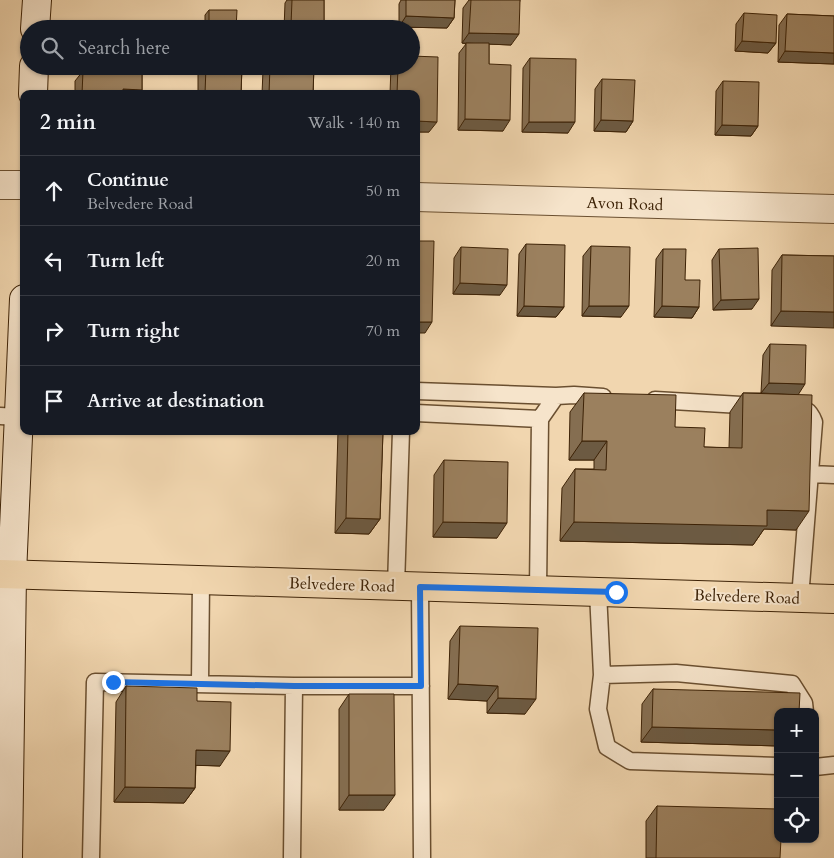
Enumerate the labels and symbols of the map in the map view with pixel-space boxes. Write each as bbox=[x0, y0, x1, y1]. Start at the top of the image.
street label: Avon Road bbox=[586, 192, 664, 216]
street label: Belvedere Road bbox=[289, 572, 396, 598]
route start bbox=[605, 581, 628, 604]
street label: Belvedere Road bbox=[694, 584, 801, 610]
route end bbox=[102, 671, 125, 694]

